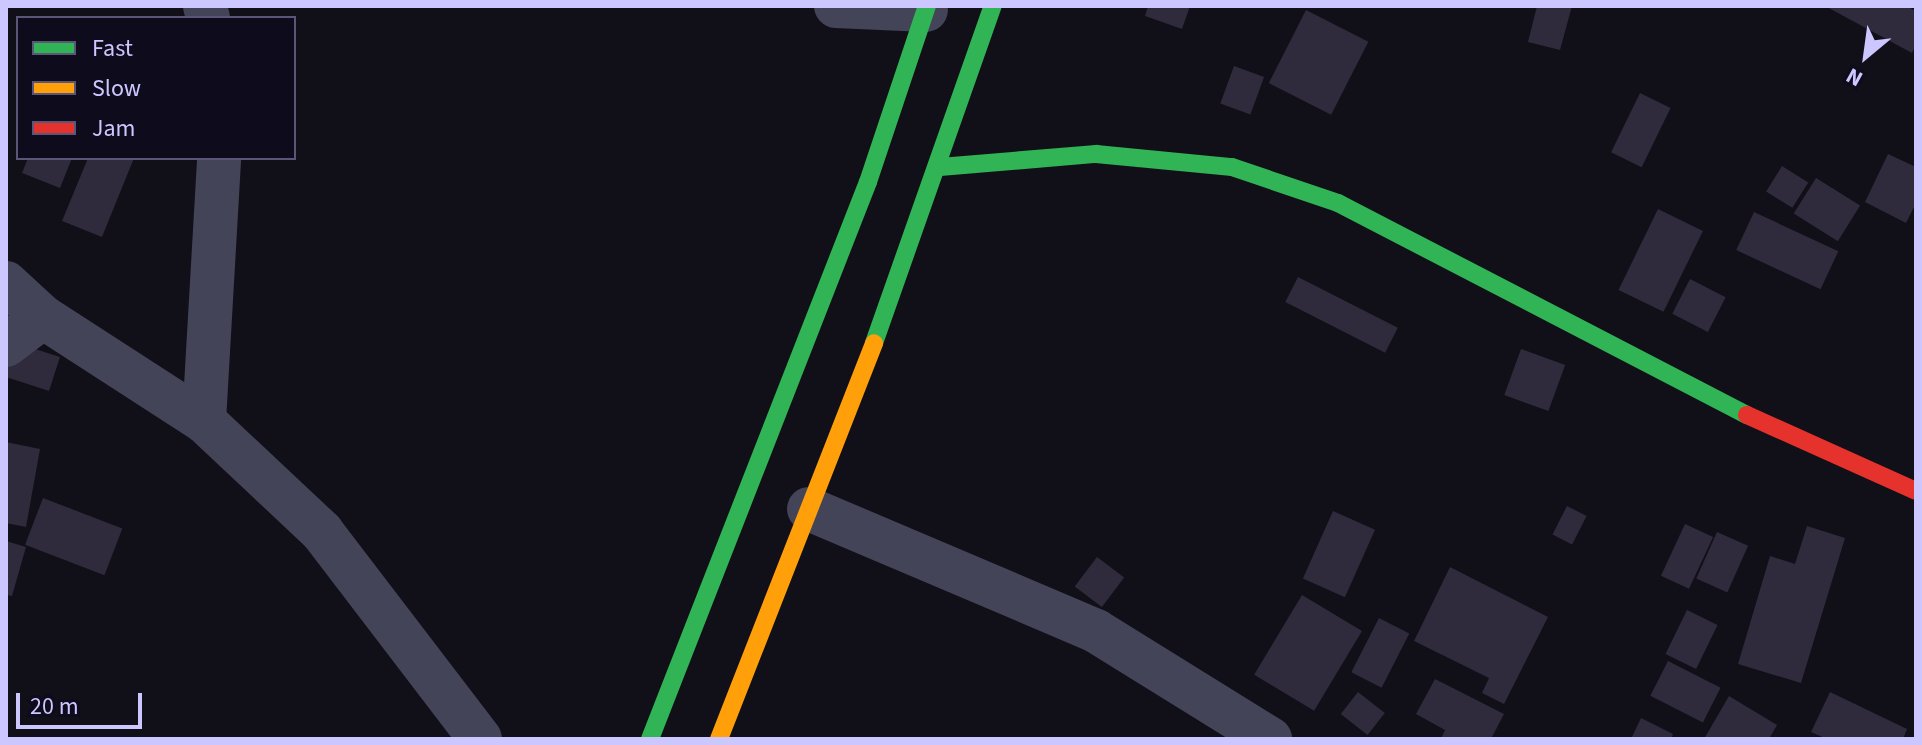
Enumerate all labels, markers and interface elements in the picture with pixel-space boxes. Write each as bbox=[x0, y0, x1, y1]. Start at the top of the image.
legend bbox=[16, 16, 296, 160]
north arrow bbox=[1826, 16, 1906, 96]
text: Fast bbox=[92, 31, 133, 66]
text: N bbox=[1840, 59, 1869, 95]
text: Slow bbox=[92, 71, 141, 106]
text: Jam bbox=[92, 111, 136, 146]
scale bar bbox=[20, 677, 146, 727]
text: 20 m bbox=[30, 689, 79, 724]

